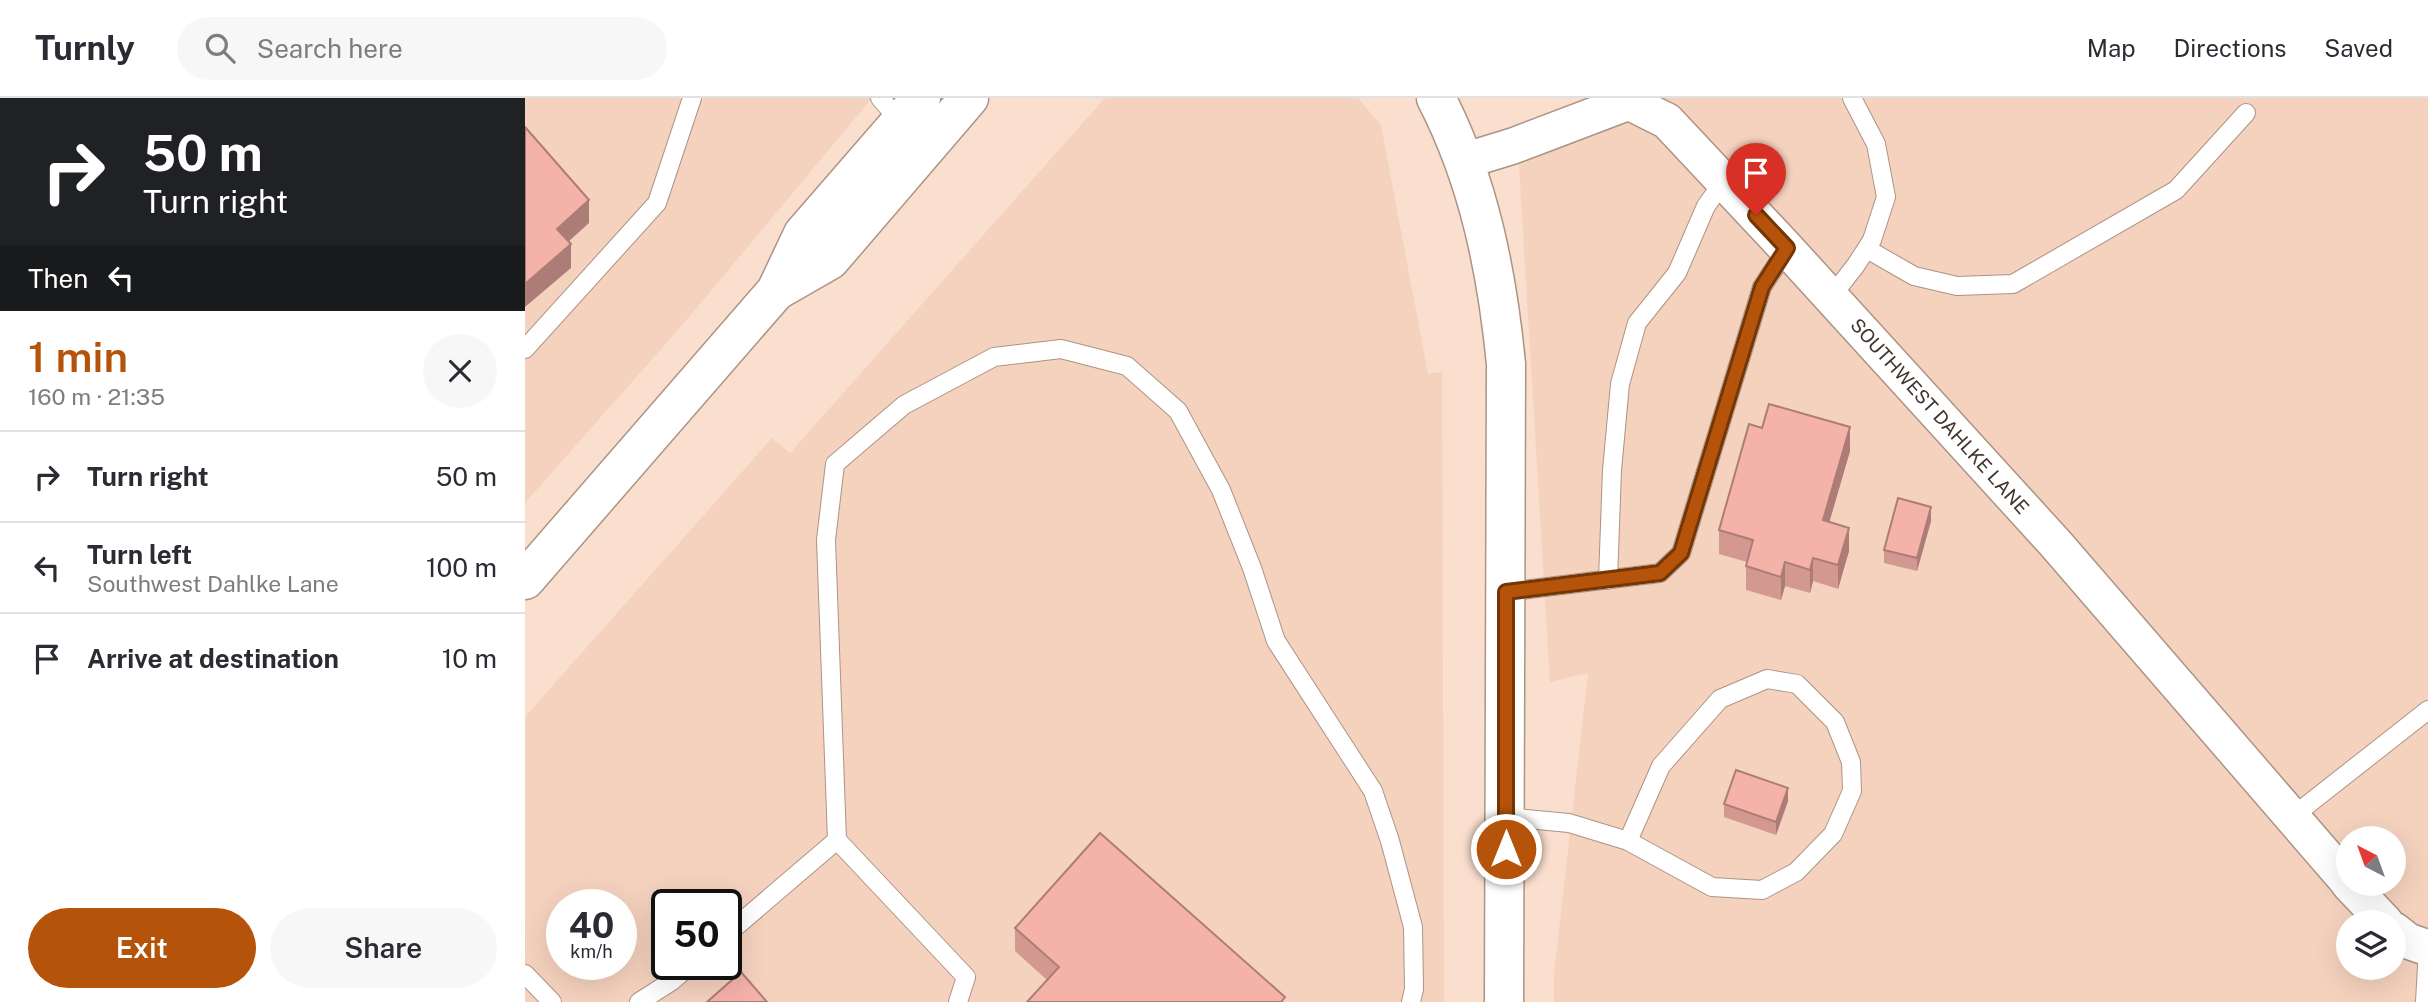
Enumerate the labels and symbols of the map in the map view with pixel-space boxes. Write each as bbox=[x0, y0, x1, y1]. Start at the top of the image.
pin bbox=[1726, 143, 1786, 215]
street label: SOUTHWEST DAHLKE LANE bbox=[1846, 314, 2034, 518]
position arrow bbox=[1469, 812, 1543, 886]
north arrow bbox=[2336, 826, 2406, 896]
speed limit sign: 50 bbox=[651, 889, 742, 980]

